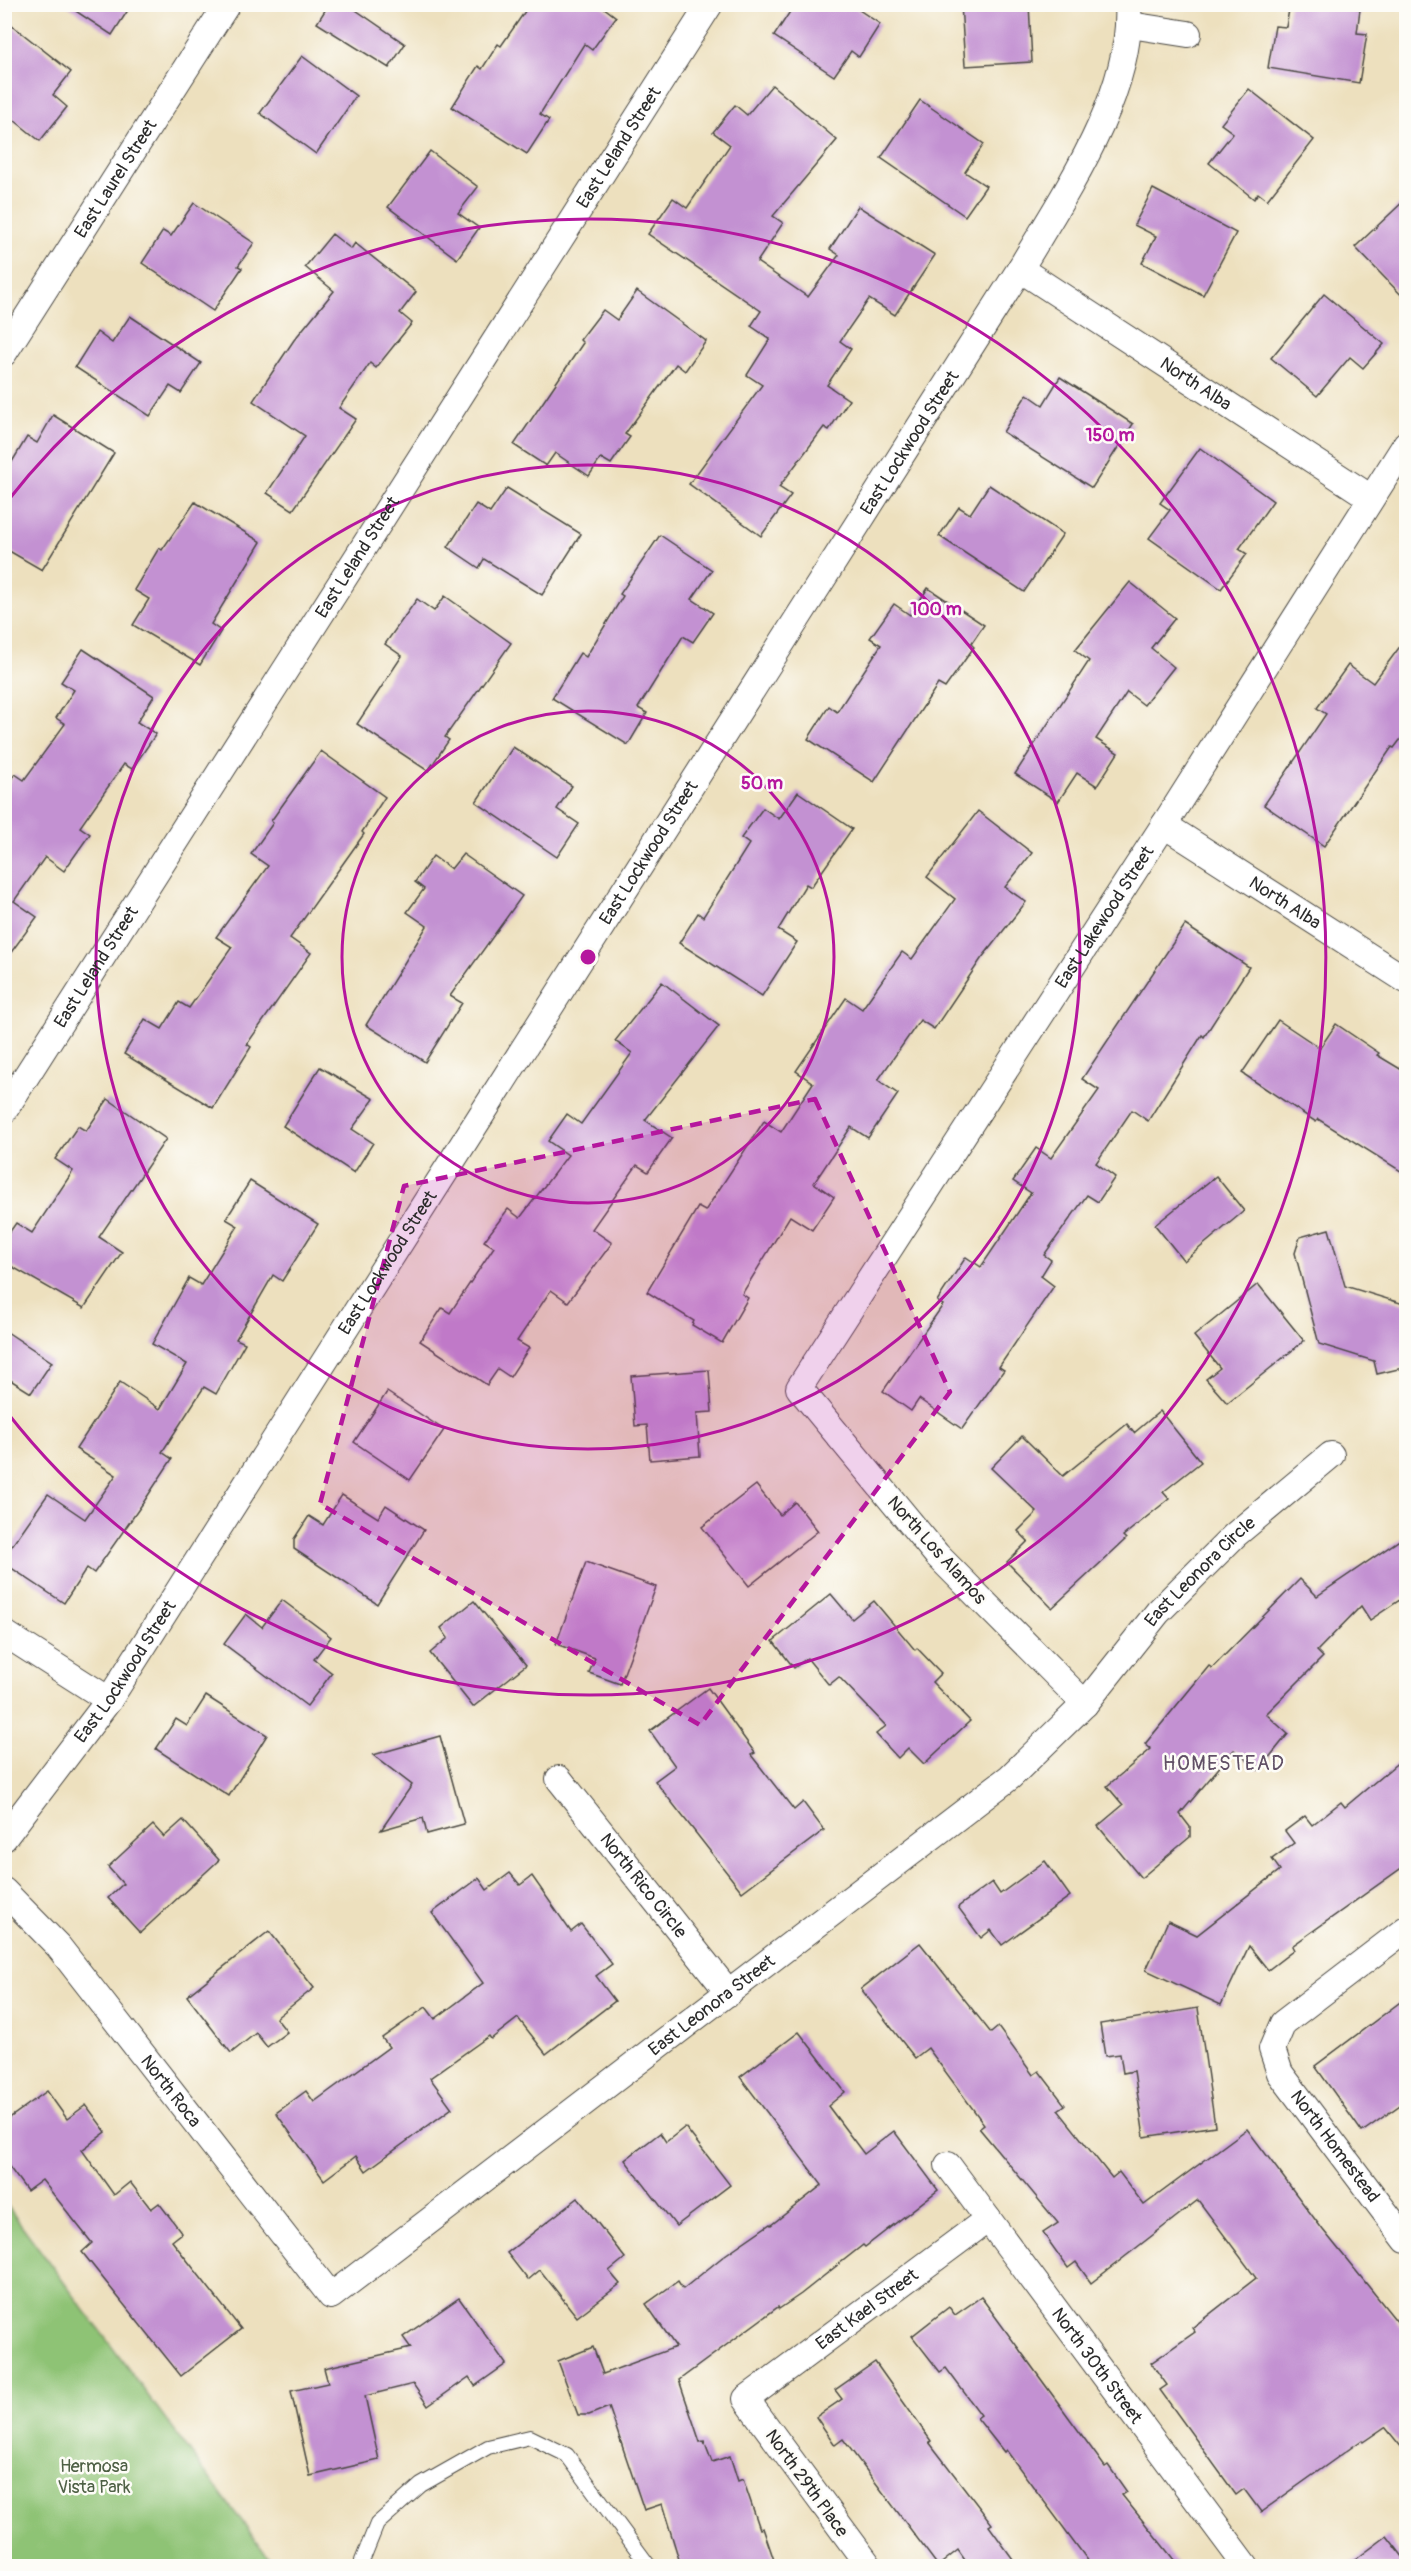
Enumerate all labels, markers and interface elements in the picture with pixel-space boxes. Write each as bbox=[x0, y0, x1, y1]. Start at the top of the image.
street label: East Leland Street bbox=[572, 82, 667, 213]
street label: East Laurel Street bbox=[70, 115, 163, 242]
street label: North Alba bbox=[1155, 352, 1236, 416]
street label: East Lockwood Street bbox=[855, 366, 965, 519]
text: 150 m bbox=[1086, 424, 1135, 447]
street label: East Leland Street bbox=[310, 492, 405, 623]
text: 100 m bbox=[910, 598, 962, 621]
text: 50 m bbox=[741, 772, 783, 795]
street label: East Lockwood Street bbox=[594, 776, 704, 929]
street label: East Lakewood Street bbox=[1050, 841, 1160, 993]
street label: North Alba bbox=[1245, 872, 1325, 935]
street label: East Leland Street bbox=[49, 901, 144, 1032]
centre of rings bbox=[578, 947, 598, 967]
street label: East Lockwood Street bbox=[333, 1186, 443, 1339]
street label: North Los Alamos bbox=[882, 1491, 991, 1609]
street label: East Leonora Circle bbox=[1140, 1512, 1261, 1632]
street label: East Lockwood Street bbox=[70, 1596, 182, 1748]
district label: HOMESTEAD bbox=[1163, 1751, 1285, 1776]
street label: North Rico Circle bbox=[595, 1829, 692, 1943]
street label: East Leonora Street bbox=[644, 1949, 780, 2061]
street label: North Roca bbox=[135, 2051, 206, 2132]
street label: North Homestead bbox=[1285, 2086, 1385, 2207]
street label: East Kael Street bbox=[811, 2263, 924, 2355]
street label: North 30th Street bbox=[1046, 2303, 1148, 2429]
street label: North 29th Place bbox=[760, 2425, 853, 2542]
park label: Hermosa Vista Park bbox=[57, 2455, 131, 2499]

